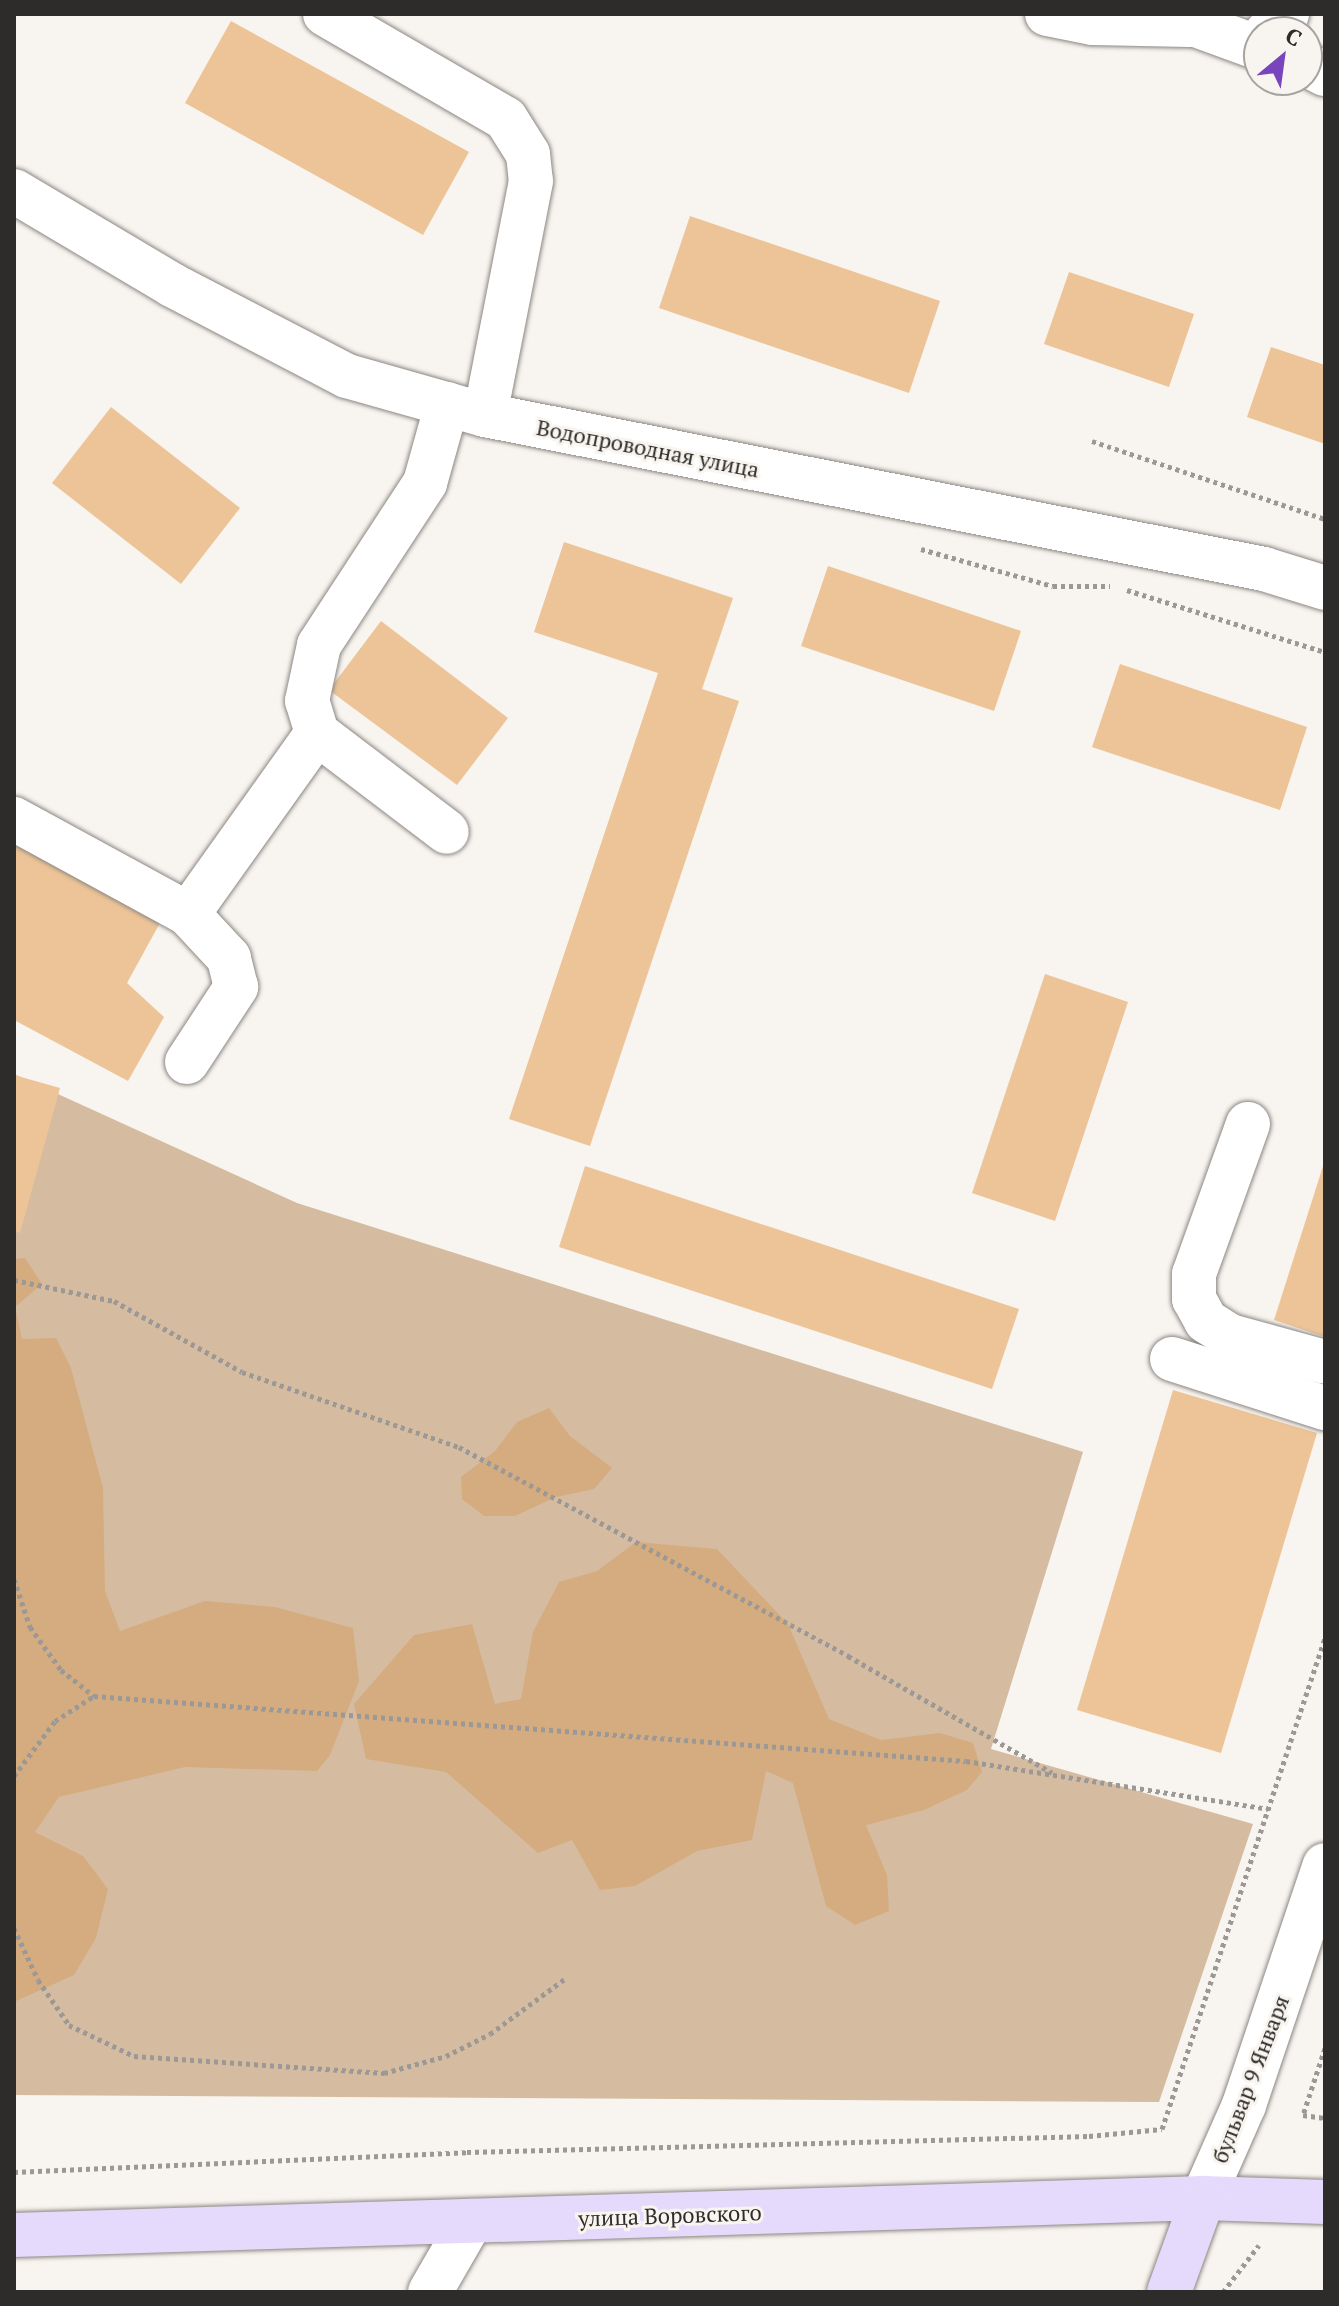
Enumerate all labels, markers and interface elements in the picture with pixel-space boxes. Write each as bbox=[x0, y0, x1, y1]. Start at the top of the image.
north arrow bbox=[1243, 16, 1323, 96]
text: С bbox=[1281, 20, 1307, 52]
street label: Водопроводная улица bbox=[535, 413, 761, 483]
street label: бульвар 9 Января bbox=[1206, 1992, 1294, 2166]
street label: улица Воровского bbox=[578, 2199, 762, 2231]

